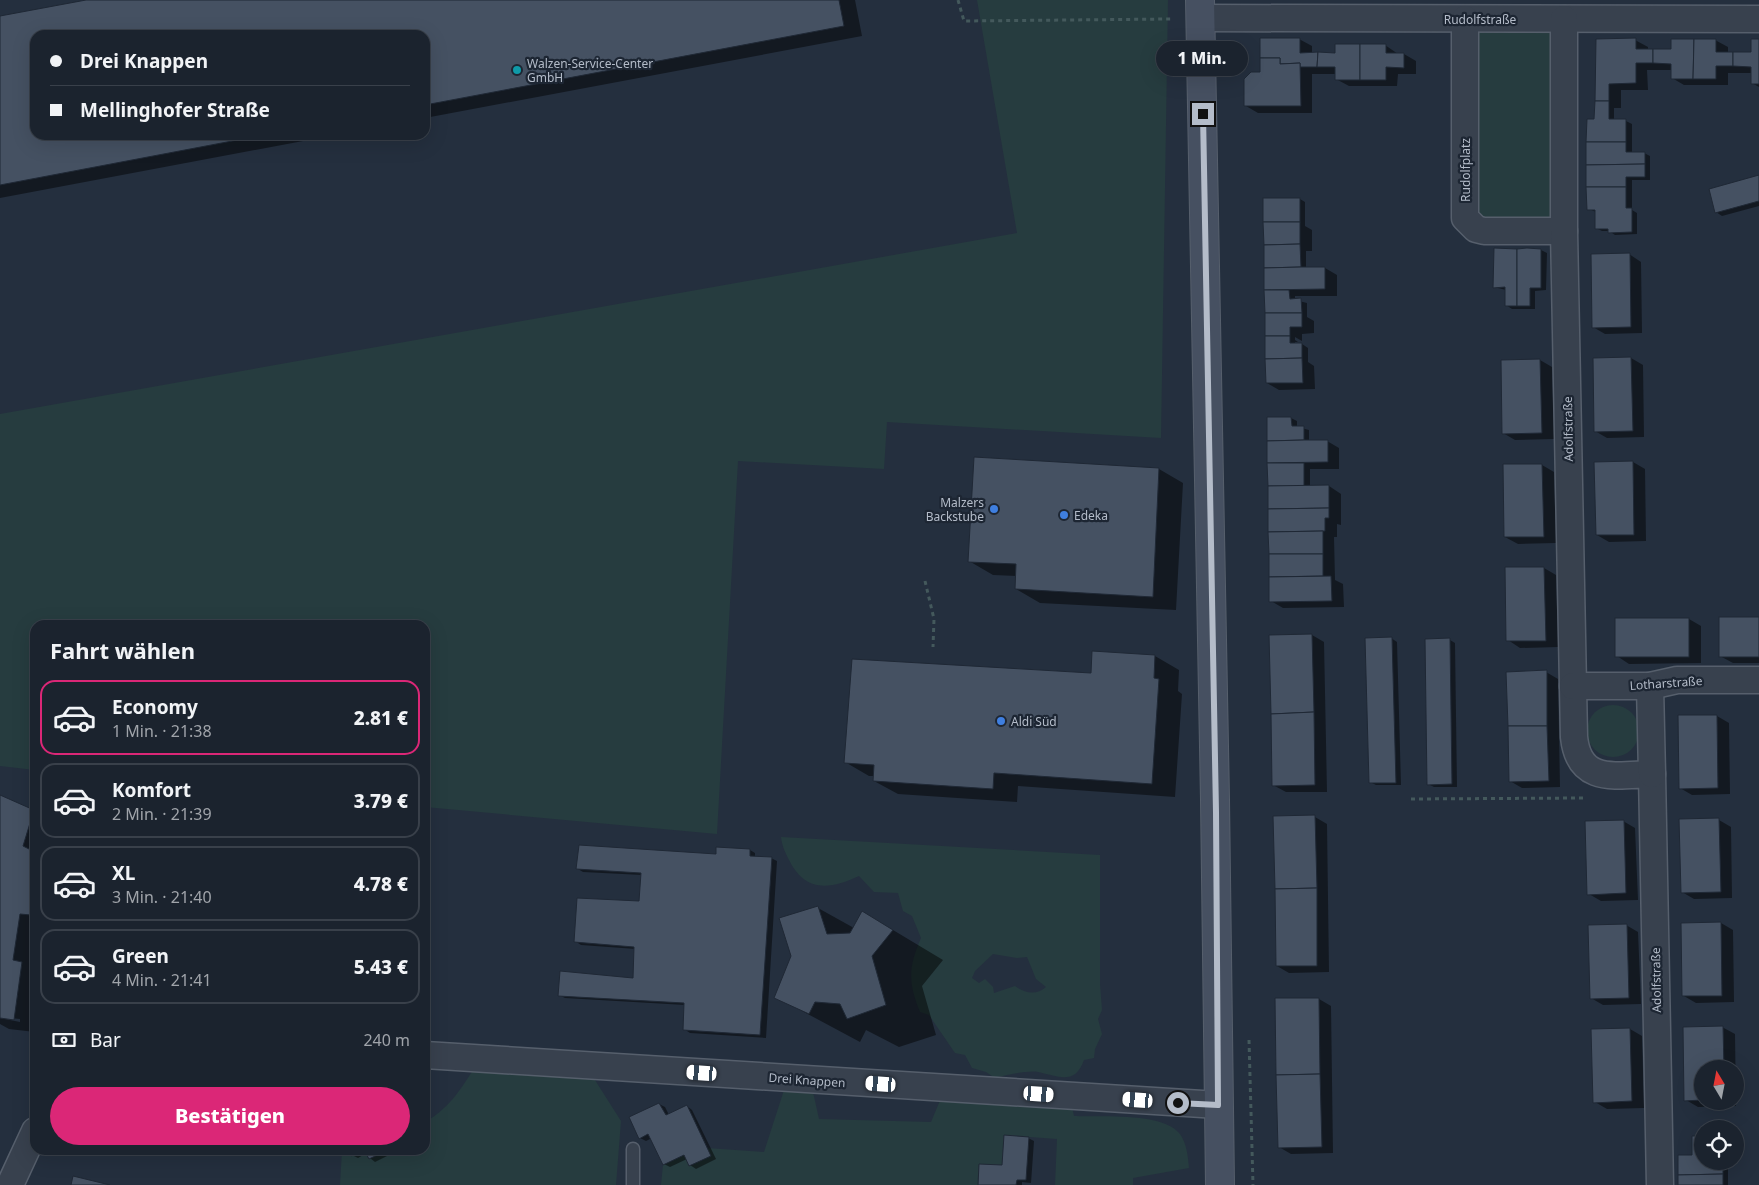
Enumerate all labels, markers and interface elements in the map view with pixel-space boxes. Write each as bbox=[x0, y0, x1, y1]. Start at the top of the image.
street label: Rudolfstraße bbox=[1444, 11, 1517, 28]
callout: 1 Min. bbox=[1157, 42, 1249, 76]
text: 1 Min. bbox=[1178, 47, 1226, 69]
text: Drei Knappen bbox=[80, 48, 208, 74]
place label: Walzen-Service-Center GmbH bbox=[527, 55, 653, 86]
marker: Walzen-Service-Center GmbH bbox=[511, 64, 523, 76]
text: Mellinghofer Straße bbox=[80, 97, 270, 123]
route end bbox=[1192, 103, 1214, 125]
street label: Rudolfplatz bbox=[1457, 138, 1474, 202]
street label: Adolfstraße bbox=[1559, 396, 1577, 462]
place label: Malzers Backstube bbox=[926, 494, 984, 525]
marker: Malzers Backstube bbox=[988, 503, 1000, 515]
place label: Edeka bbox=[1074, 507, 1108, 524]
marker: Edeka bbox=[1058, 509, 1070, 521]
text: Fahrt wählen bbox=[50, 635, 195, 665]
street label: Lotharstraße bbox=[1629, 672, 1703, 694]
text: Economy bbox=[112, 694, 198, 720]
icon: car bbox=[52, 695, 97, 740]
text: 2.81 € bbox=[354, 705, 408, 731]
place label: Aldi Süd bbox=[1011, 713, 1057, 730]
marker: Aldi Süd bbox=[995, 715, 1007, 727]
text: 1 Min. · 21:38 bbox=[112, 720, 212, 742]
text: Komfort bbox=[112, 777, 191, 803]
icon: car bbox=[52, 778, 97, 823]
text: 3.79 € bbox=[354, 788, 408, 814]
text: 2 Min. · 21:39 bbox=[112, 803, 212, 825]
text: XL bbox=[112, 860, 135, 886]
icon: car bbox=[52, 861, 97, 906]
text: 4.78 € bbox=[354, 871, 408, 897]
text: 3 Min. · 21:40 bbox=[112, 886, 212, 908]
text: Green bbox=[112, 943, 169, 969]
icon: car bbox=[52, 944, 97, 989]
street label: Adolfstraße bbox=[1647, 947, 1665, 1013]
text: 5.43 € bbox=[354, 954, 408, 980]
text: 4 Min. · 21:41 bbox=[112, 969, 212, 991]
icon: cash bbox=[50, 1026, 78, 1054]
text: Bar bbox=[90, 1027, 121, 1053]
text: 240 m bbox=[363, 1029, 410, 1051]
north arrow bbox=[1694, 1060, 1744, 1110]
map controls bbox=[1694, 1060, 1744, 1170]
car bbox=[686, 1064, 717, 1082]
street label: Drei Knappen bbox=[768, 1069, 846, 1091]
car bbox=[865, 1075, 896, 1093]
car bbox=[1023, 1085, 1054, 1103]
button: Bestätigen bbox=[50, 1087, 410, 1145]
car bbox=[1122, 1091, 1153, 1109]
route start bbox=[1167, 1092, 1189, 1114]
button: locate bbox=[1694, 1120, 1744, 1170]

